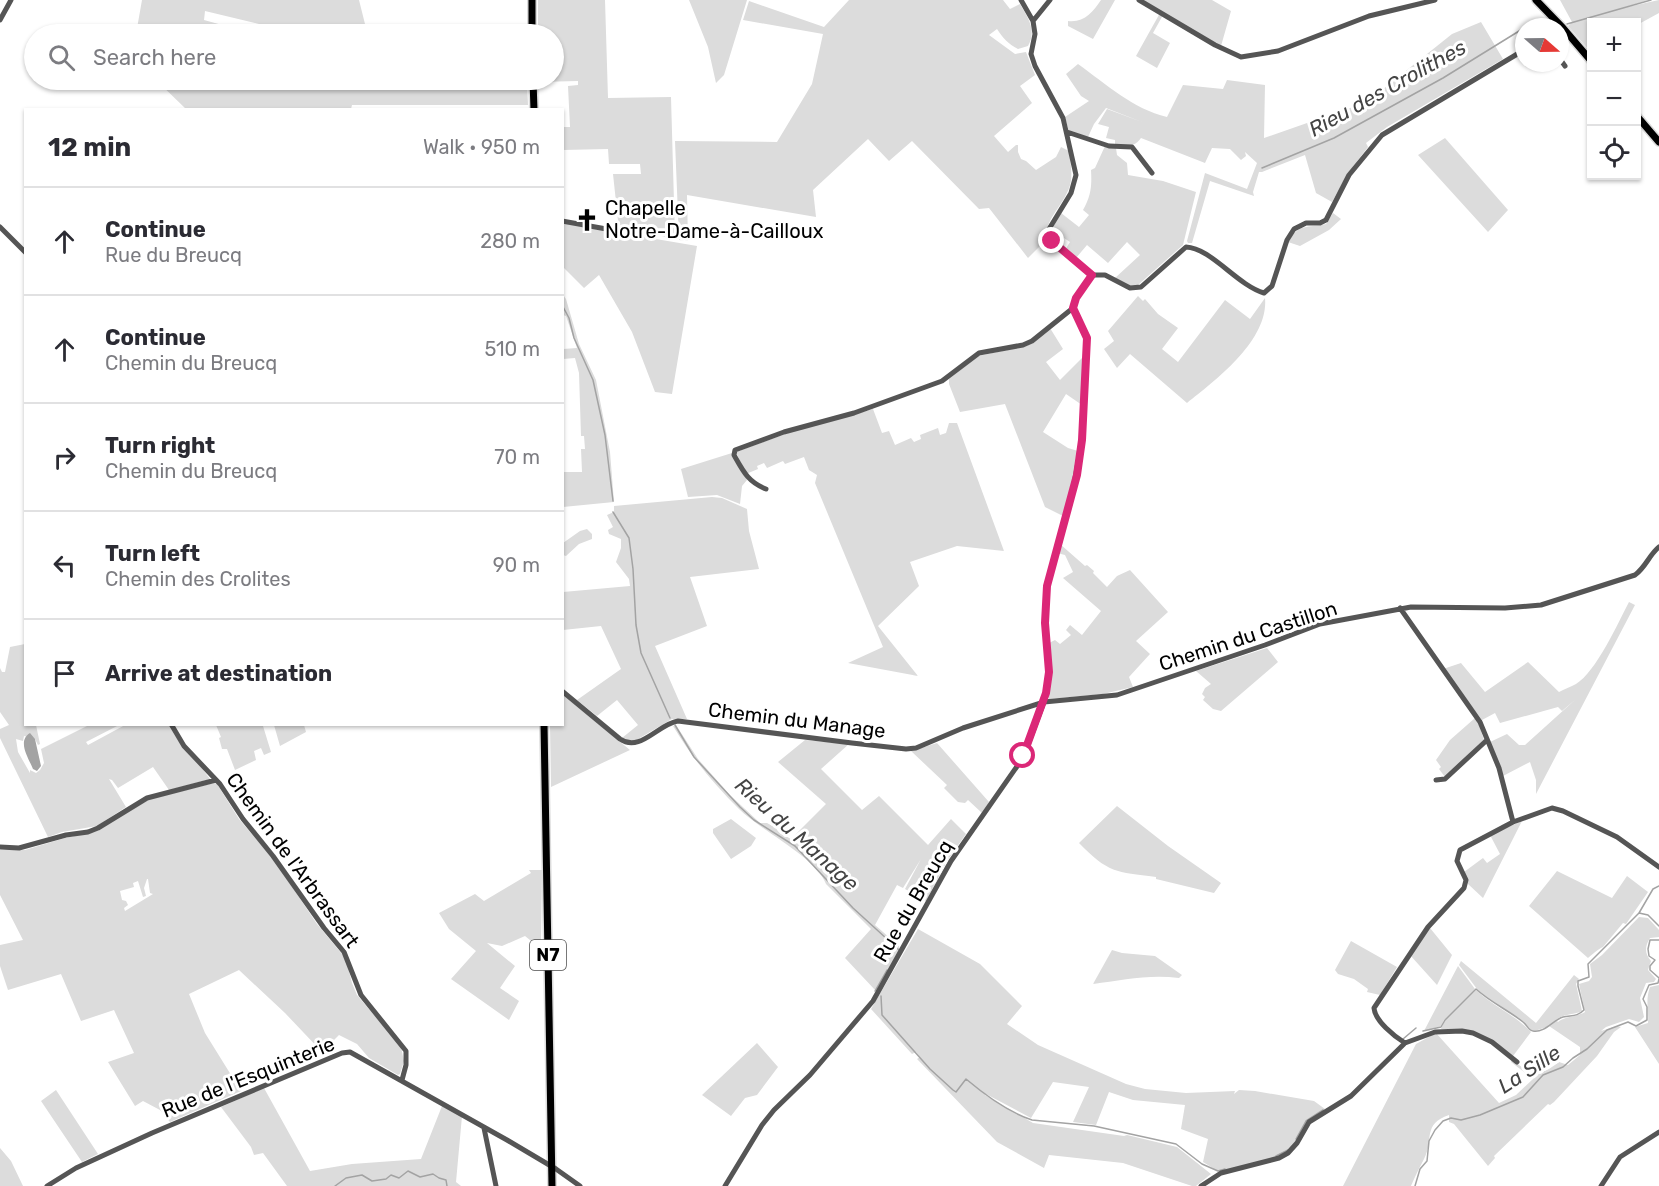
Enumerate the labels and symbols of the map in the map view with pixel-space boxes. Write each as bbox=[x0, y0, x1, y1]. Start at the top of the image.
north arrow bbox=[1515, 18, 1569, 72]
water label: Rieu des Crolithes bbox=[1304, 34, 1470, 142]
place label: Chapelle Notre-Dame-à-Cailloux bbox=[605, 196, 824, 243]
church icon: Chapelle Notre-Dame-à-Cailloux bbox=[574, 207, 600, 233]
route end bbox=[1038, 227, 1064, 253]
street label: Chemin du Castillon bbox=[1156, 596, 1340, 676]
street label: Chemin du Manage bbox=[707, 697, 887, 743]
route start bbox=[1009, 742, 1035, 768]
street label: Chemin de l'Arbrassart bbox=[221, 768, 365, 952]
water label: Rieu du Manage bbox=[730, 772, 864, 896]
street label: Rue du Breucq bbox=[868, 836, 958, 966]
road number: N7 bbox=[530, 940, 566, 970]
street label: Rue de l'Esquinterie bbox=[158, 1031, 338, 1123]
water label: La Sille bbox=[1493, 1039, 1565, 1098]

